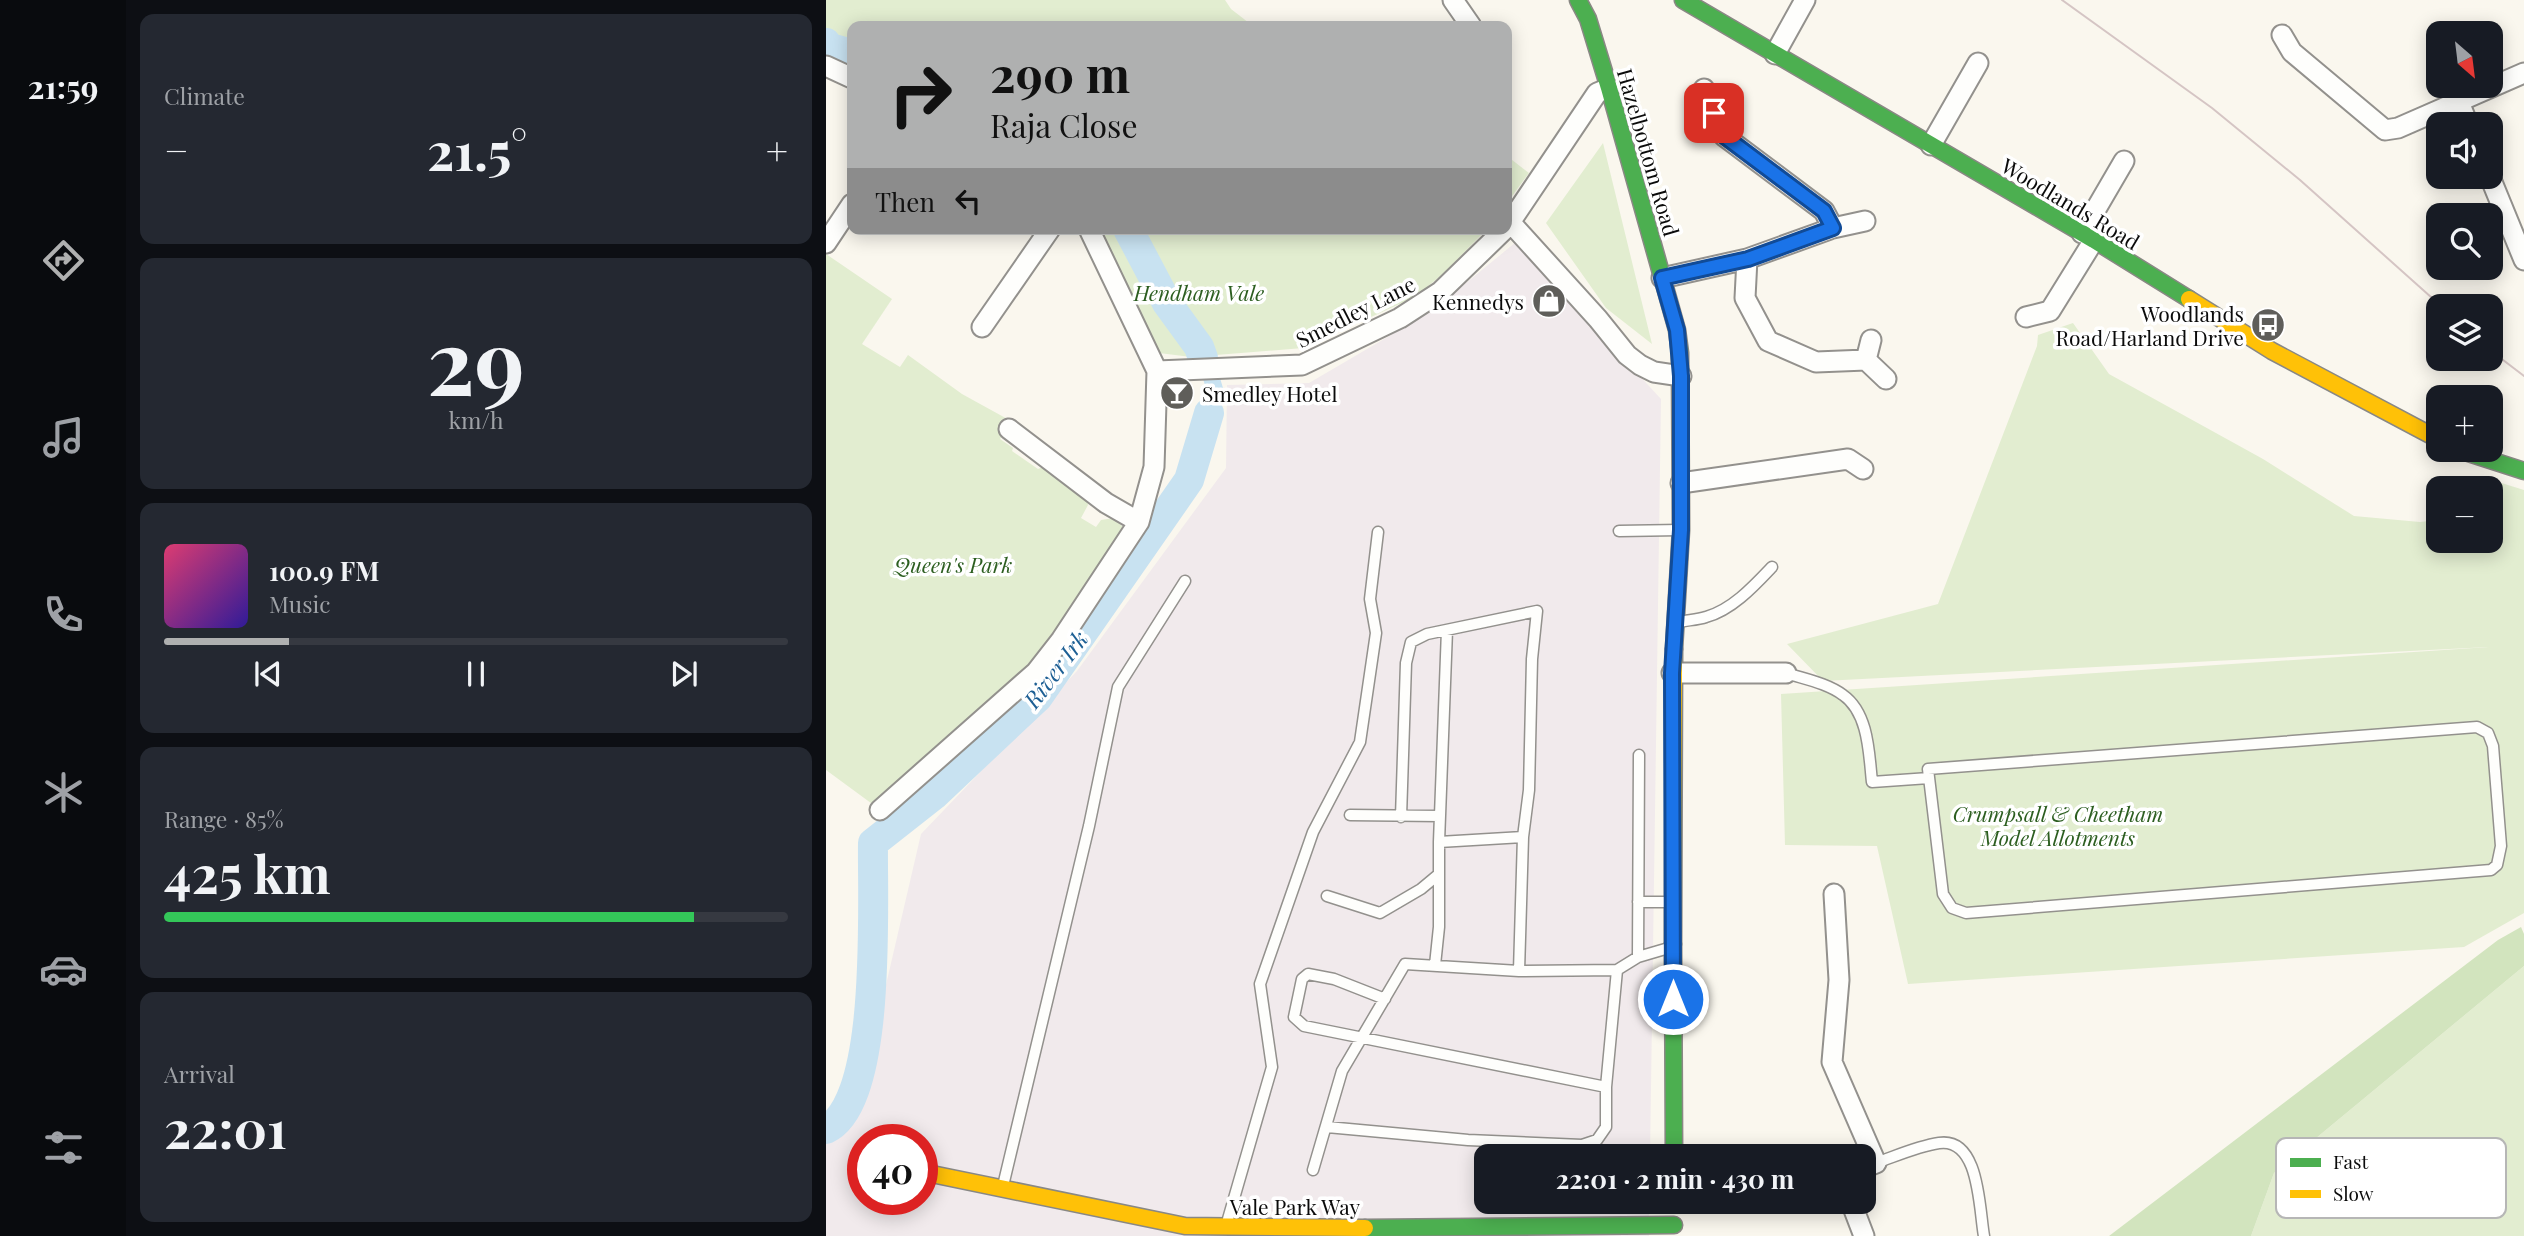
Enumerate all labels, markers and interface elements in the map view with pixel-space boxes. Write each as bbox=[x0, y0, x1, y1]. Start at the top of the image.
north arrow bbox=[2426, 21, 2502, 98]
map controls bbox=[2426, 21, 2503, 553]
text: 290 m bbox=[990, 40, 1130, 105]
icon: right bbox=[875, 49, 966, 140]
text: 21:59 bbox=[28, 64, 98, 107]
street label: Hazelbottom Road bbox=[1612, 65, 1686, 239]
text: Climate bbox=[164, 80, 245, 111]
pin bbox=[1684, 83, 1744, 143]
icon: arrive bbox=[1695, 94, 1733, 132]
text: Raja Close bbox=[990, 103, 1138, 146]
button: sound bbox=[2426, 112, 2503, 189]
text: 21.5° bbox=[427, 115, 527, 184]
text: − bbox=[164, 124, 189, 175]
text: + bbox=[766, 124, 788, 175]
street label: Woodlands Road bbox=[1996, 150, 2145, 255]
icon: left bbox=[949, 182, 987, 220]
text: Then bbox=[875, 184, 935, 219]
button: search bbox=[2426, 203, 2503, 280]
icon: directions bbox=[39, 236, 88, 285]
street label: Smedley Lane bbox=[1291, 269, 1419, 353]
park label: Hendham Vale bbox=[1133, 278, 1264, 306]
shop icon: Kennedys bbox=[1530, 282, 1568, 320]
place label: Kennedys bbox=[1432, 287, 1524, 315]
button: layers bbox=[2426, 294, 2503, 371]
text: 29 bbox=[427, 298, 525, 419]
place label: Woodlands Road/Harland Drive bbox=[2055, 299, 2244, 351]
bus stop icon: Woodlands Road/Harland Drive bbox=[2249, 306, 2287, 344]
bar icon: Smedley Hotel bbox=[1158, 374, 1196, 412]
place label: Smedley Hotel bbox=[1202, 379, 1337, 407]
button: + bbox=[2426, 385, 2503, 462]
text: km/h bbox=[448, 404, 504, 435]
icon: music bbox=[39, 413, 88, 462]
button: − bbox=[2426, 476, 2503, 553]
park label: Queen's Park bbox=[893, 550, 1013, 578]
text: 100.9 FM bbox=[269, 553, 379, 588]
text: Music bbox=[269, 588, 330, 619]
icon: phone bbox=[39, 590, 88, 639]
water label: River Irk bbox=[1015, 624, 1094, 715]
icon: previous bbox=[249, 655, 287, 693]
icon: pause bbox=[457, 655, 495, 693]
icon: next bbox=[665, 655, 703, 693]
icon: climate bbox=[39, 768, 88, 817]
park label: Crumpsall & Cheetham Model Allotments bbox=[1953, 799, 2163, 851]
text: Range · 85% bbox=[164, 803, 284, 834]
text: 425 km bbox=[164, 838, 331, 907]
icon: car bbox=[39, 945, 88, 994]
position arrow bbox=[1636, 962, 1710, 1036]
text: Arrival bbox=[164, 1058, 235, 1089]
text: 22:01 bbox=[164, 1093, 287, 1162]
icon: filters bbox=[39, 1123, 88, 1172]
speed limit sign: 40 bbox=[847, 1124, 938, 1215]
legend bbox=[2276, 1138, 2506, 1218]
text: Fast bbox=[2333, 1148, 2369, 1174]
text: 22:01 · 2 min · 430 m bbox=[1556, 1161, 1794, 1196]
text: Slow bbox=[2333, 1180, 2374, 1206]
street label: Vale Park Way bbox=[1229, 1192, 1361, 1220]

